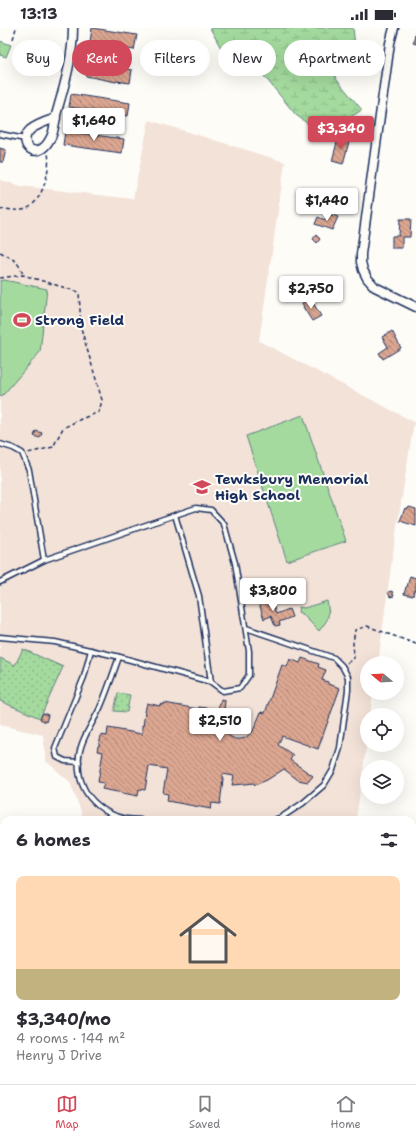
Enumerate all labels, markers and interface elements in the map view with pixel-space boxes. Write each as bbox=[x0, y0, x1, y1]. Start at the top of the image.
text: 13:13 bbox=[20, 4, 58, 24]
chip: Buy bbox=[12, 40, 64, 76]
chip: Rent bbox=[72, 40, 132, 76]
chip: Filters bbox=[140, 40, 210, 76]
chip: New bbox=[218, 40, 276, 76]
chip: Apartment bbox=[284, 40, 385, 76]
pin: $1,640 bbox=[61, 108, 127, 142]
text: $1,640 bbox=[72, 112, 116, 129]
pin: $3,340 bbox=[308, 116, 374, 150]
text: $3,340 bbox=[317, 120, 365, 137]
pin: $1,440 bbox=[294, 188, 360, 222]
text: $1,440 bbox=[305, 192, 349, 209]
pin: $2,750 bbox=[278, 276, 344, 310]
text: $2,750 bbox=[288, 280, 334, 297]
sports icon: Strong Field bbox=[12, 310, 32, 330]
place label: Strong Field bbox=[35, 311, 125, 329]
place label: Tewksbury Memorial High School bbox=[215, 470, 369, 504]
school or university icon: Tewksbury Memorial High School bbox=[192, 477, 212, 497]
pin: $3,800 bbox=[240, 578, 306, 612]
text: $3,800 bbox=[249, 582, 297, 599]
north arrow bbox=[360, 656, 404, 700]
map controls bbox=[360, 656, 404, 804]
pin: $2,510 bbox=[187, 708, 253, 742]
button: locate bbox=[360, 708, 404, 752]
text: $2,510 bbox=[198, 712, 242, 729]
button: layers bbox=[360, 760, 404, 804]
text: 6 homes bbox=[16, 829, 91, 851]
icon: filters bbox=[378, 829, 400, 851]
icon: home bbox=[172, 902, 244, 974]
text: $3,340/mo bbox=[16, 1008, 111, 1030]
text: 4 rooms · 144 m² bbox=[16, 1030, 125, 1047]
text: Henry J Drive bbox=[16, 1047, 102, 1064]
tab: Map bbox=[55, 1093, 79, 1132]
tab: Saved bbox=[189, 1093, 220, 1132]
tab: Home bbox=[331, 1093, 361, 1132]

